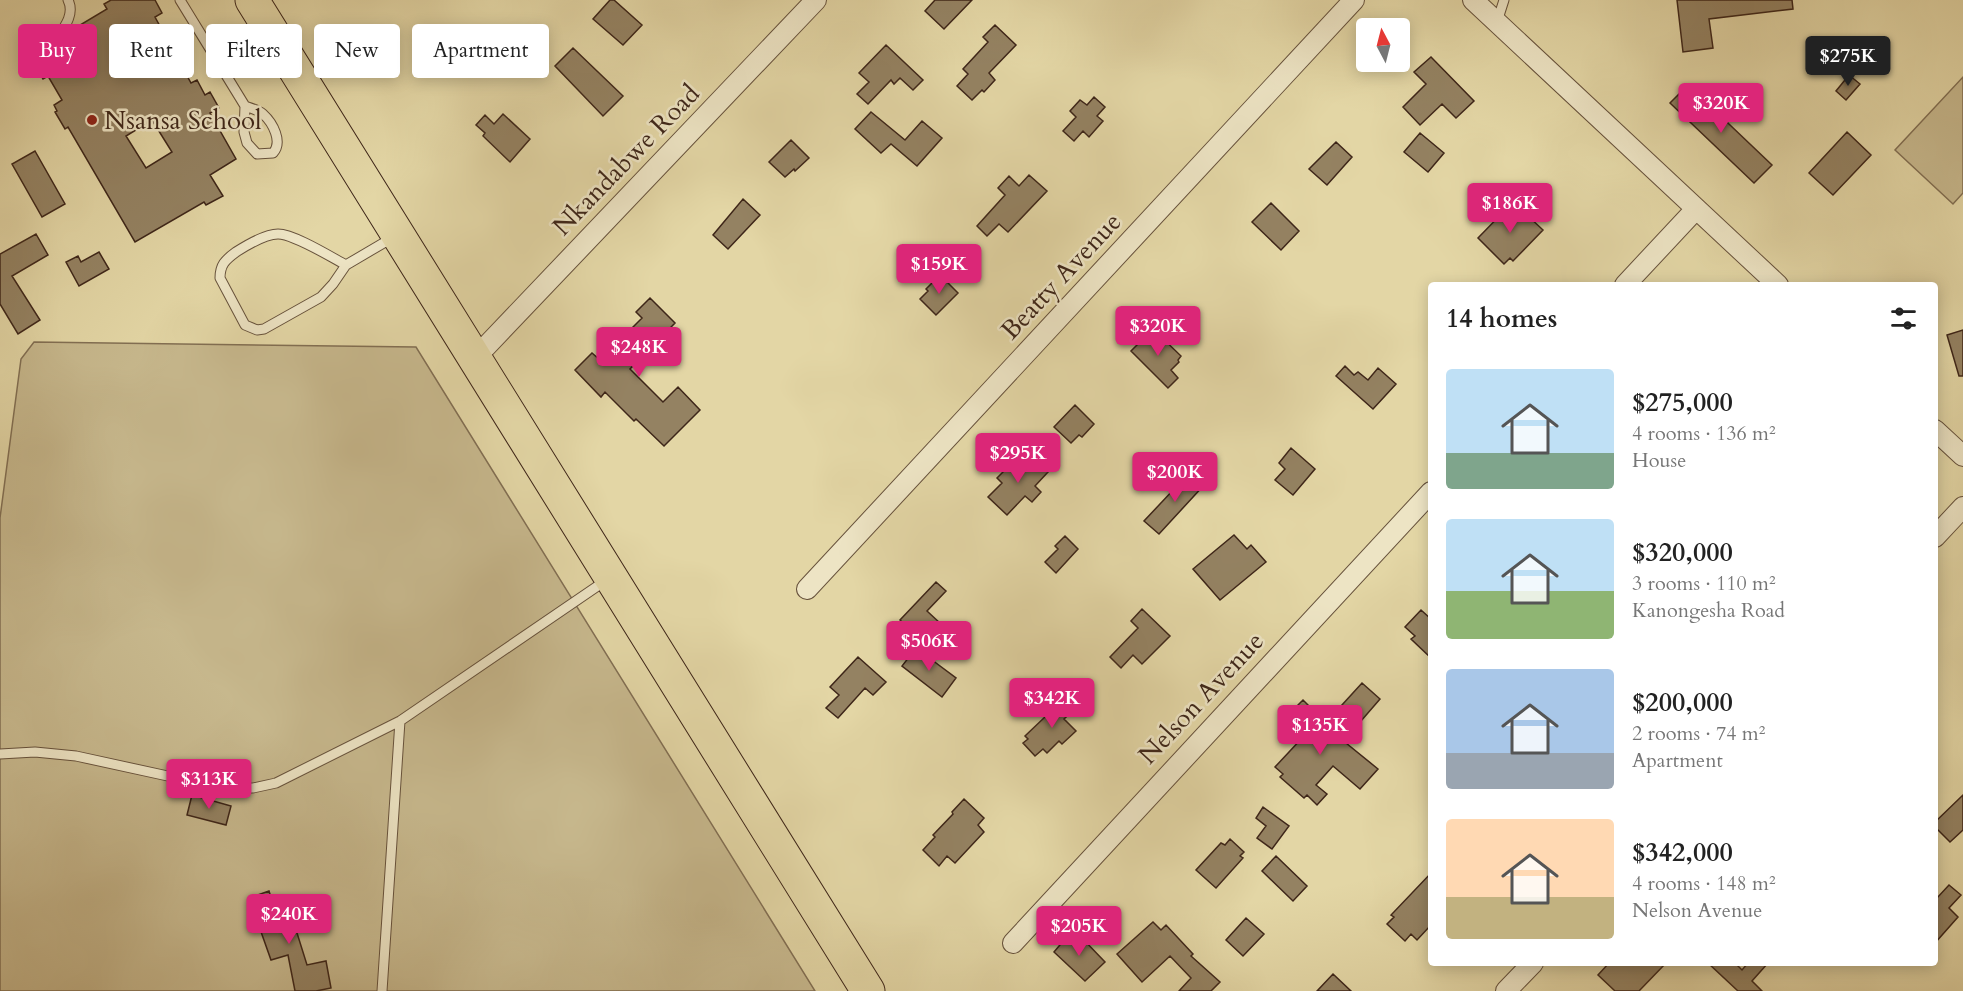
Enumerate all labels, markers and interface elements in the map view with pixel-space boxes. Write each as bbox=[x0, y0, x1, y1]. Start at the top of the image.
north arrow bbox=[1356, 18, 1410, 72]
map controls bbox=[1356, 18, 1410, 72]
chip: Buy bbox=[18, 24, 97, 78]
chip: Rent bbox=[109, 24, 194, 78]
chip: Filters bbox=[206, 24, 302, 78]
chip: New bbox=[314, 24, 400, 78]
chip: Apartment bbox=[412, 24, 549, 78]
pin: $275K bbox=[1806, 36, 1890, 87]
text: $275K bbox=[1819, 42, 1877, 69]
street label: Nkandabwe Road bbox=[545, 77, 707, 243]
pin: $320K bbox=[1679, 83, 1763, 134]
text: $320K bbox=[1692, 89, 1750, 116]
place label: Nsansa School bbox=[104, 103, 262, 138]
marker: Nsansa School bbox=[85, 113, 99, 127]
pin: $186K bbox=[1468, 183, 1552, 234]
text: $186K bbox=[1481, 189, 1539, 216]
street label: Beatty Avenue bbox=[993, 205, 1129, 347]
pin: $159K bbox=[897, 244, 981, 295]
text: $159K bbox=[910, 250, 968, 277]
text: 14 homes bbox=[1446, 301, 1557, 336]
icon: filters bbox=[1887, 302, 1920, 335]
pin: $320K bbox=[1116, 306, 1200, 357]
text: $320K bbox=[1129, 312, 1187, 339]
pin: $248K bbox=[597, 327, 681, 378]
text: $248K bbox=[610, 333, 668, 360]
text: $275,000 bbox=[1632, 385, 1733, 420]
icon: home bbox=[1494, 393, 1566, 465]
text: 4 rooms · 136 m² bbox=[1632, 420, 1776, 447]
pin: $295K bbox=[976, 433, 1060, 484]
text: $295K bbox=[989, 439, 1047, 466]
text: House bbox=[1632, 447, 1686, 474]
pin: $200K bbox=[1133, 452, 1217, 503]
text: $200K bbox=[1146, 458, 1204, 485]
text: $320,000 bbox=[1632, 535, 1733, 570]
icon: home bbox=[1494, 543, 1566, 615]
text: 3 rooms · 110 m² bbox=[1632, 570, 1776, 597]
text: Kanongesha Road bbox=[1632, 597, 1785, 624]
pin: $506K bbox=[887, 621, 971, 672]
street label: Nelson Avenue bbox=[1130, 624, 1272, 772]
text: $506K bbox=[900, 627, 958, 654]
pin: $342K bbox=[1010, 678, 1094, 729]
text: $342K bbox=[1023, 684, 1081, 711]
text: $200,000 bbox=[1632, 685, 1733, 720]
icon: home bbox=[1494, 693, 1566, 765]
pin: $135K bbox=[1278, 705, 1362, 756]
text: $135K bbox=[1291, 711, 1349, 738]
text: 2 rooms · 74 m² bbox=[1632, 720, 1765, 747]
text: Apartment bbox=[1632, 747, 1723, 774]
pin: $313K bbox=[167, 759, 251, 810]
text: $313K bbox=[180, 765, 238, 792]
text: $342,000 bbox=[1632, 835, 1733, 870]
icon: home bbox=[1494, 843, 1566, 915]
text: 4 rooms · 148 m² bbox=[1632, 870, 1776, 897]
pin: $240K bbox=[247, 894, 331, 945]
text: Nelson Avenue bbox=[1632, 897, 1762, 924]
text: $240K bbox=[260, 900, 318, 927]
pin: $205K bbox=[1037, 906, 1121, 957]
text: $205K bbox=[1050, 912, 1108, 939]

